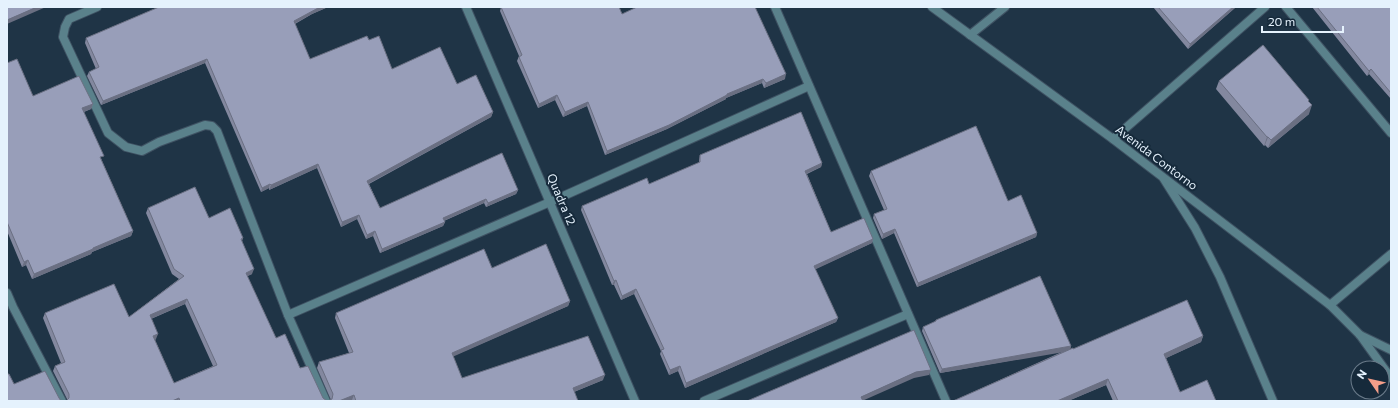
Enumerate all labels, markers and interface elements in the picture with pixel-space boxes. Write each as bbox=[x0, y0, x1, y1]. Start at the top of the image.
scale bar bbox=[1262, 8, 1343, 34]
text: 20 m bbox=[1268, 14, 1295, 28]
street label: Avenida Contorno bbox=[1113, 122, 1201, 192]
street label: Quadra 12 bbox=[545, 171, 579, 227]
north arrow bbox=[1350, 360, 1390, 400]
text: N bbox=[1354, 367, 1369, 381]

